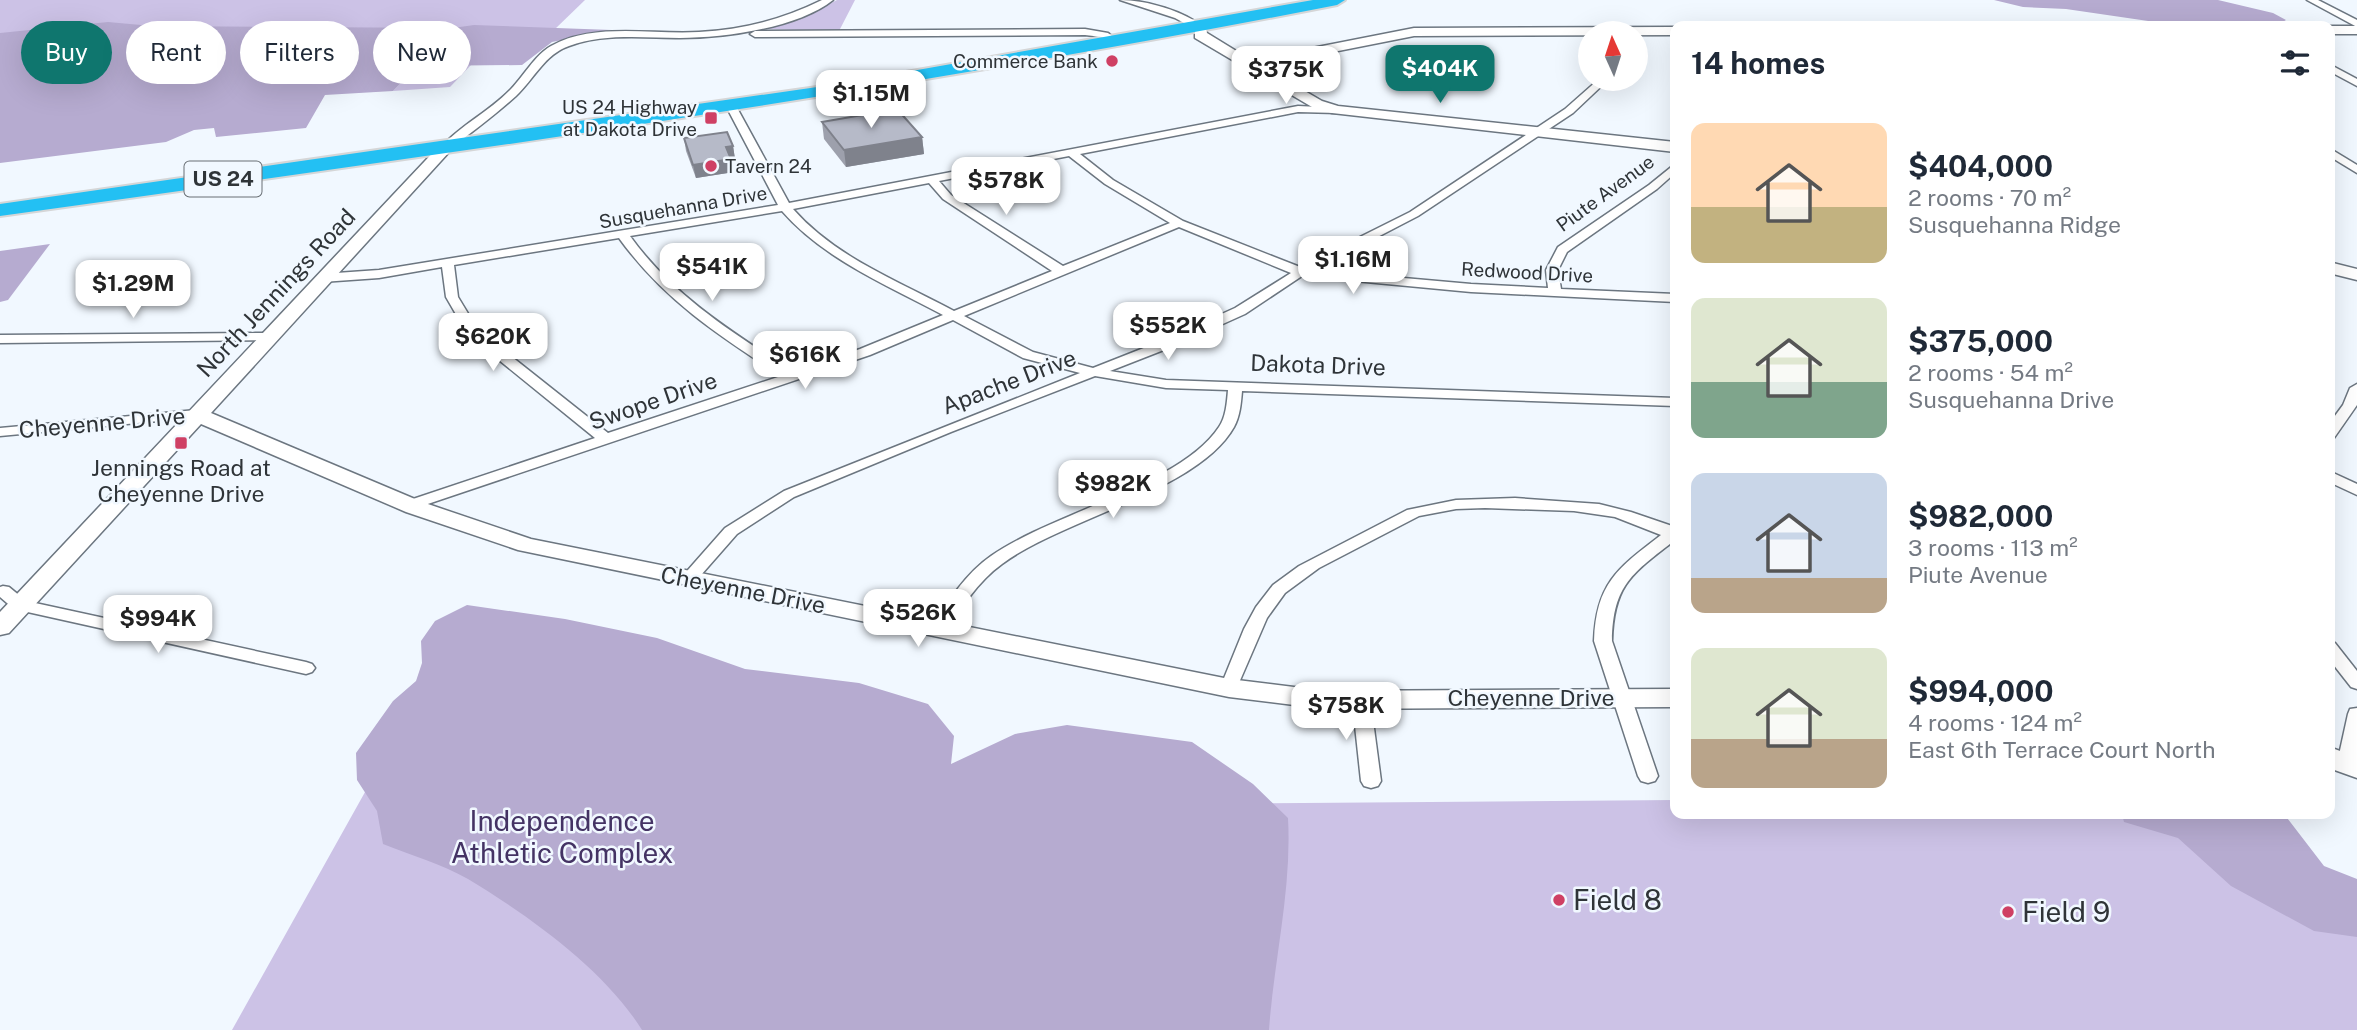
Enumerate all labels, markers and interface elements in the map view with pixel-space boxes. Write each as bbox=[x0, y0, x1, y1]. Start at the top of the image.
chip: Buy bbox=[21, 21, 112, 84]
chip: Rent bbox=[126, 21, 226, 84]
chip: Filters bbox=[240, 21, 359, 84]
chip: New bbox=[373, 21, 471, 84]
north arrow bbox=[1578, 21, 1648, 91]
map controls bbox=[1578, 21, 1648, 91]
icon: filters bbox=[2276, 44, 2314, 82]
text: 14 homes bbox=[1691, 45, 1825, 81]
pin: $375K bbox=[1237, 46, 1335, 106]
pin: $404K bbox=[1391, 46, 1489, 105]
place label: Commerce Bank bbox=[953, 50, 1098, 72]
marker: Commerce Bank bbox=[1104, 53, 1120, 69]
text: $404K bbox=[1401, 54, 1479, 81]
text: $375K bbox=[1248, 55, 1324, 82]
pin: $1.15M bbox=[814, 71, 928, 130]
text: $1.15M bbox=[832, 79, 910, 106]
place label: US 24 Highway at Dakota Drive bbox=[562, 96, 697, 140]
marker: US 24 Highway at Dakota Drive bbox=[703, 110, 719, 126]
text: $404,000 bbox=[1908, 148, 2053, 184]
street label: Piute Avenue bbox=[1552, 150, 1658, 236]
icon: home bbox=[1747, 151, 1831, 235]
place label: Tavern 24 bbox=[725, 155, 812, 177]
marker: Tavern 24 bbox=[703, 158, 719, 174]
pin: $578K bbox=[957, 158, 1055, 217]
road number: US 24 bbox=[184, 162, 262, 196]
text: $578K bbox=[967, 166, 1045, 193]
street label: Susquehanna Drive bbox=[597, 181, 769, 233]
text: 2 rooms · 70 m² bbox=[1908, 184, 2071, 211]
street label: North Jennings Road bbox=[191, 203, 360, 382]
text: Susquehanna Ridge bbox=[1908, 211, 2121, 238]
pin: $1.16M bbox=[1296, 236, 1410, 296]
pin: $541K bbox=[663, 244, 761, 303]
text: $1.16M bbox=[1314, 245, 1392, 272]
text: $541K bbox=[676, 252, 748, 279]
street label: Redwood Drive bbox=[1460, 258, 1594, 286]
pin: $1.29M bbox=[76, 260, 190, 320]
text: $1.29M bbox=[91, 269, 175, 296]
pin: $552K bbox=[1119, 302, 1217, 362]
text: $552K bbox=[1129, 311, 1207, 338]
pin: $620K bbox=[444, 314, 542, 373]
text: $620K bbox=[455, 322, 531, 349]
text: $375,000 bbox=[1908, 323, 2053, 359]
icon: home bbox=[1747, 326, 1831, 410]
pin: $616K bbox=[756, 332, 854, 391]
text: $616K bbox=[769, 340, 841, 367]
street label: Apache Drive bbox=[938, 344, 1080, 420]
street label: Dakota Drive bbox=[1250, 349, 1386, 380]
text: 2 rooms · 54 m² bbox=[1908, 359, 2073, 386]
street label: Swope Drive bbox=[585, 366, 720, 435]
text: Susquehanna Drive bbox=[1908, 386, 2114, 413]
street label: Cheyenne Drive bbox=[18, 402, 186, 443]
marker: Jennings Road at Cheyenne Drive bbox=[173, 435, 189, 451]
place label: Jennings Road at Cheyenne Drive bbox=[91, 454, 271, 507]
pin: $982K bbox=[1064, 461, 1162, 520]
text: $982K bbox=[1074, 469, 1152, 496]
text: $982,000 bbox=[1908, 498, 2053, 534]
icon: home bbox=[1747, 501, 1831, 585]
text: 3 rooms · 113 m² bbox=[1908, 534, 2078, 561]
street label: Cheyenne Drive bbox=[658, 560, 828, 619]
text: Piute Avenue bbox=[1908, 561, 2048, 588]
pin: $526K bbox=[869, 590, 967, 649]
pin: $994K bbox=[109, 596, 207, 655]
text: $526K bbox=[879, 598, 957, 625]
text: $994K bbox=[119, 604, 197, 631]
text: $994,000 bbox=[1908, 673, 2054, 709]
icon: home bbox=[1747, 676, 1831, 760]
pin: $758K bbox=[1297, 682, 1395, 742]
street label: Cheyenne Drive bbox=[1447, 684, 1615, 711]
text: $758K bbox=[1307, 691, 1385, 718]
text: 4 rooms · 124 m² bbox=[1908, 709, 2082, 736]
text: East 6th Terrace Court North bbox=[1908, 736, 2216, 763]
park label: Independence Athletic Complex bbox=[451, 804, 673, 869]
place label: Field 8 bbox=[1573, 883, 1662, 916]
marker: Field 8 bbox=[1551, 892, 1567, 908]
place label: Field 9 bbox=[2022, 895, 2110, 928]
marker: Field 9 bbox=[2000, 904, 2016, 920]

